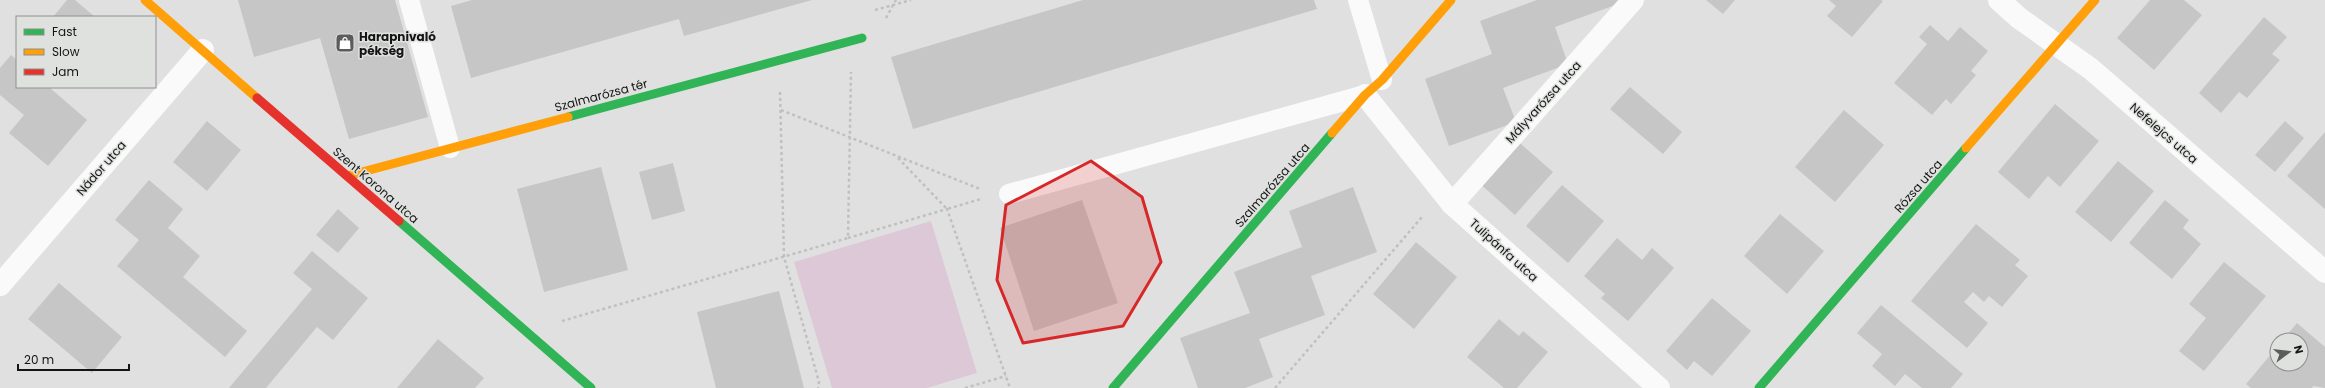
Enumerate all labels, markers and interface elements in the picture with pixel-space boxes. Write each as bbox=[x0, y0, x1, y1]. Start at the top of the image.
legend bbox=[16, 16, 156, 88]
text: Fast bbox=[52, 23, 77, 40]
place label: Harapnivaló pékség bbox=[359, 28, 436, 59]
shop icon: Harapnivaló pékség bbox=[334, 32, 356, 54]
text: Slow bbox=[52, 43, 80, 60]
street label: Mályvarózsa utca bbox=[1501, 57, 1585, 147]
text: Jam bbox=[52, 63, 79, 80]
street label: Szalmarózsa tér bbox=[553, 74, 650, 116]
street label: Nefelejcs utca bbox=[2126, 99, 2202, 167]
street label: Nádor utca bbox=[72, 137, 130, 199]
street label: Szalmarózsa utca bbox=[1231, 139, 1313, 231]
street label: Szent Korona utca bbox=[329, 143, 423, 227]
street label: Rózsa utca bbox=[1890, 156, 1946, 216]
street label: Tulipánfa utca bbox=[1466, 215, 1542, 285]
north arrow bbox=[2269, 332, 2309, 372]
text: N bbox=[2290, 343, 2307, 355]
scale bar bbox=[18, 346, 129, 372]
text: 20 m bbox=[24, 351, 54, 368]

